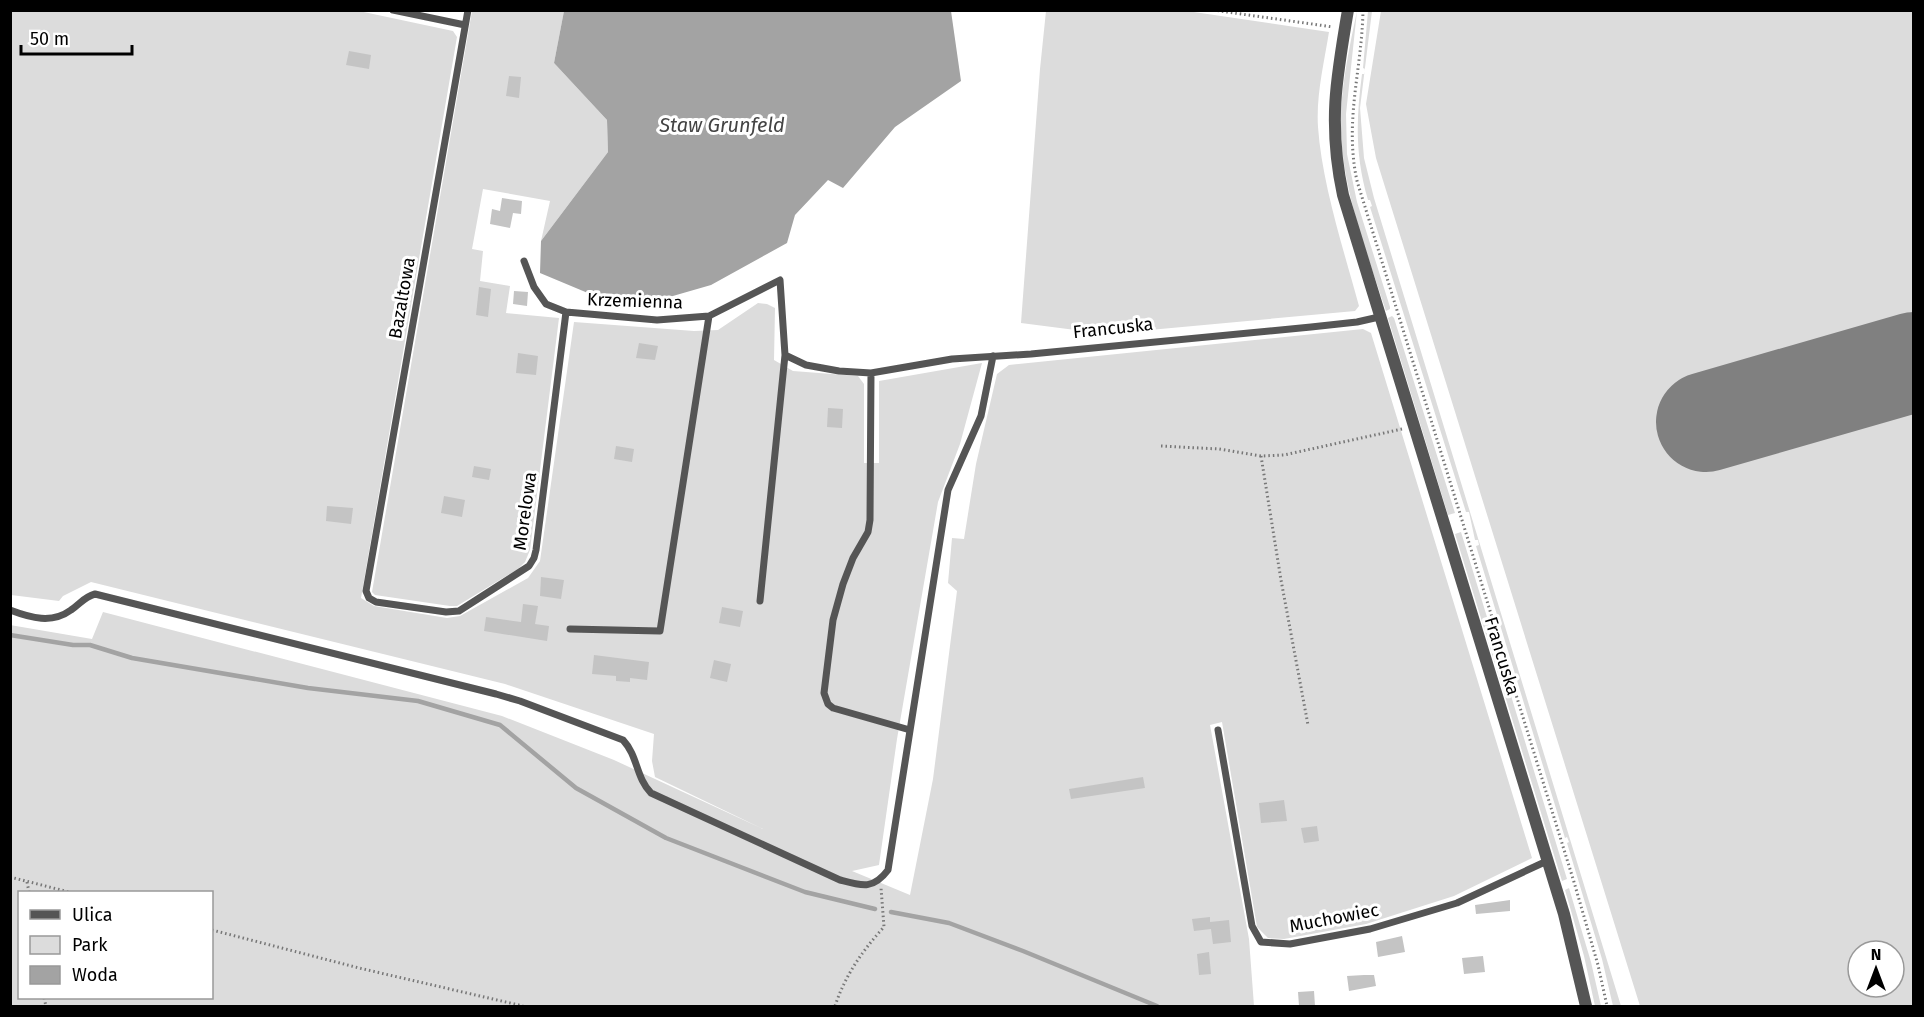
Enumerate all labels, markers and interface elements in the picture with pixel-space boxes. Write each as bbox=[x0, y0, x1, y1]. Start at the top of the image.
scale bar bbox=[21, 18, 132, 56]
text: 50 m bbox=[30, 28, 69, 50]
water label: Staw Grunfeld bbox=[658, 113, 785, 137]
street label: Bazaltowa bbox=[384, 255, 420, 341]
street label: Krzemienna bbox=[587, 288, 683, 314]
street label: Francuska bbox=[1072, 313, 1154, 343]
street label: Morelowa bbox=[509, 470, 541, 552]
street label: Francuska bbox=[1480, 614, 1524, 698]
legend bbox=[18, 891, 213, 999]
street label: Muchowiec bbox=[1287, 898, 1381, 937]
text: Ulica bbox=[72, 904, 112, 926]
text: Park bbox=[72, 934, 108, 956]
north arrow bbox=[1846, 939, 1906, 999]
text: N bbox=[1871, 945, 1881, 964]
text: Woda bbox=[72, 964, 118, 986]

